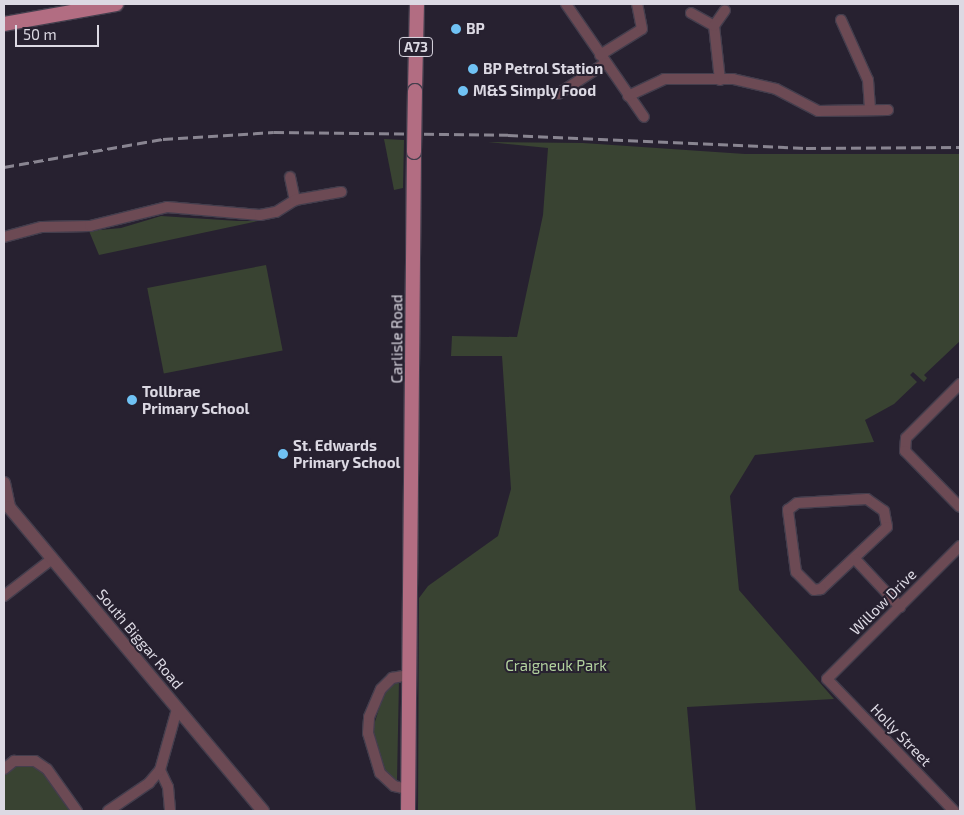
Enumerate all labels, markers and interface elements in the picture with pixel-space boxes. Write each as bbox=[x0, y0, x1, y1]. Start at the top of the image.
scale bar bbox=[18, 15, 101, 47]
place label: BP bbox=[466, 20, 485, 38]
marker: BP bbox=[450, 23, 462, 35]
text: 50 m bbox=[23, 25, 57, 43]
road number: A73 bbox=[398, 36, 434, 58]
place label: BP Petrol Station bbox=[483, 60, 604, 78]
marker: BP Petrol Station bbox=[467, 63, 479, 75]
place label: M&S Simply Food bbox=[473, 82, 596, 100]
marker: M&S Simply Food bbox=[457, 85, 469, 97]
street label: Carlisle Road bbox=[388, 295, 406, 383]
place label: Tollbrae Primary School bbox=[142, 382, 250, 417]
marker: Tollbrae Primary School bbox=[126, 394, 138, 406]
place label: St. Edwards Primary School bbox=[293, 436, 401, 471]
marker: St. Edwards Primary School bbox=[277, 448, 289, 460]
street label: Willow Drive bbox=[846, 565, 920, 639]
street label: South Biggar Road bbox=[93, 585, 187, 693]
park label: Craigneuk Park bbox=[505, 657, 607, 675]
street label: Holly Street bbox=[867, 700, 935, 770]

